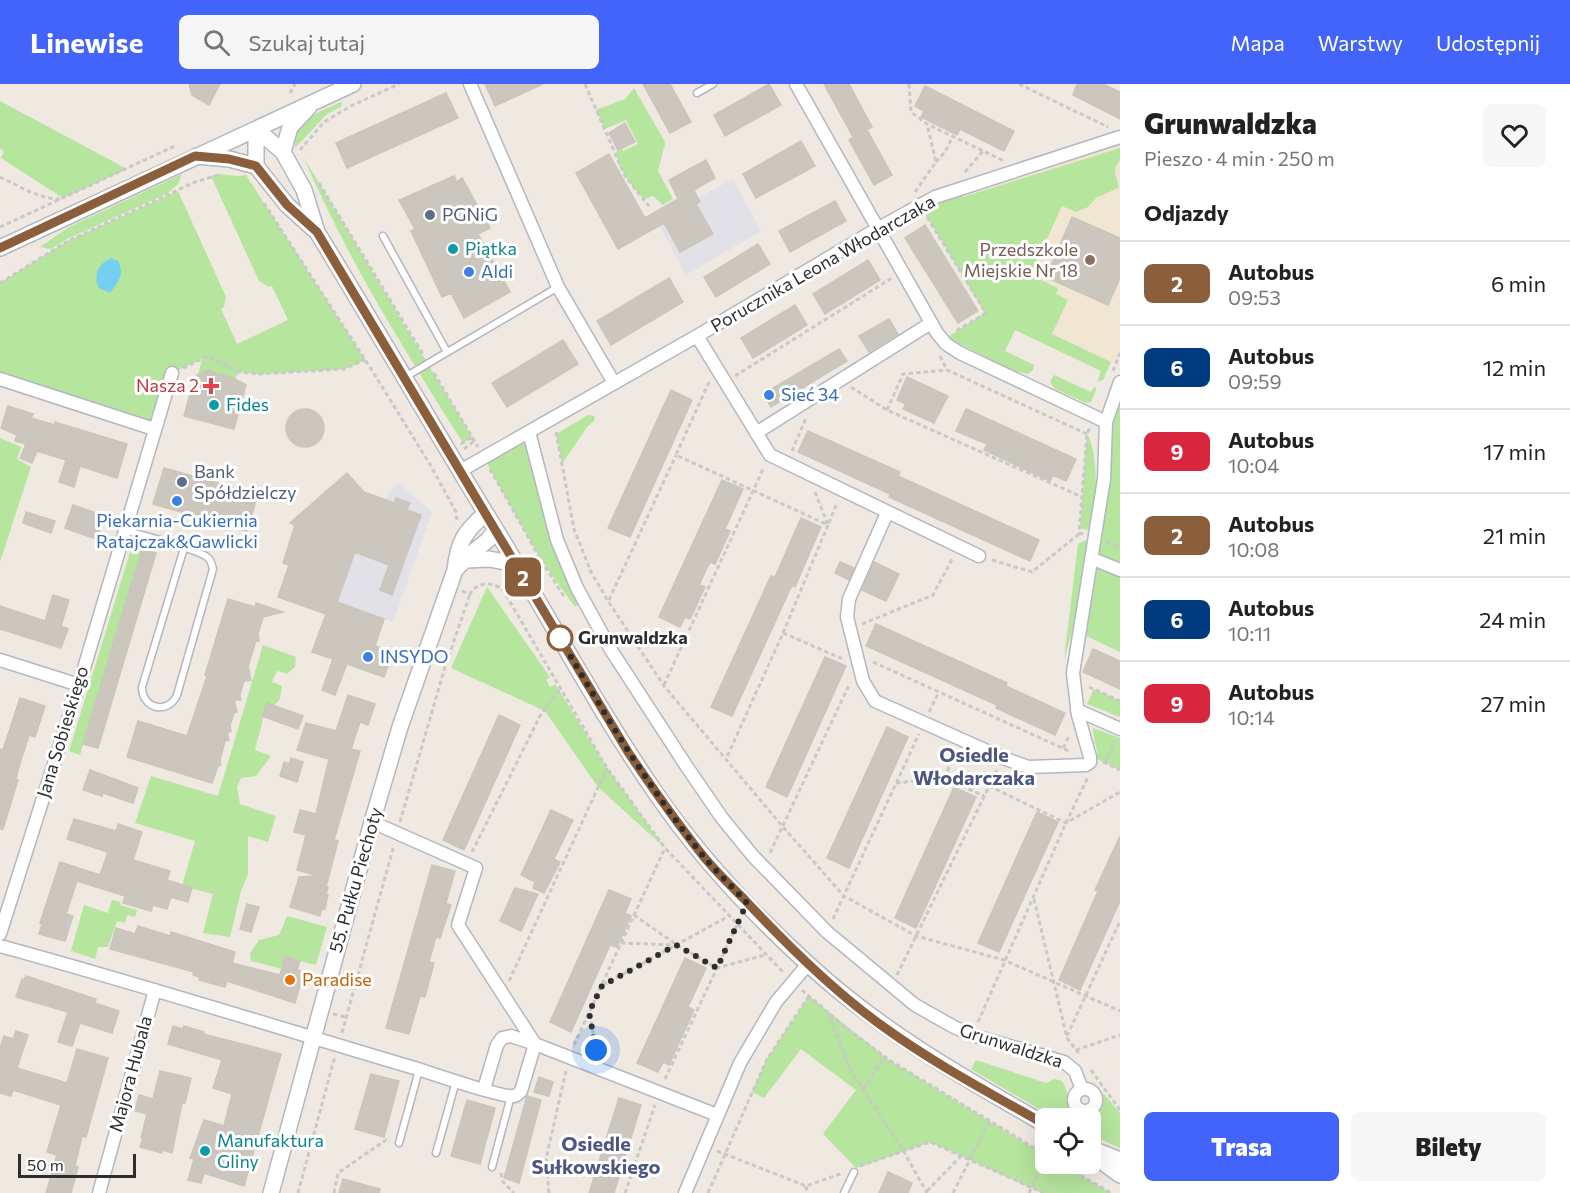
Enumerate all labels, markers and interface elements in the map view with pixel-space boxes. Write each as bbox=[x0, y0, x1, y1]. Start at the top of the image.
search box bbox=[179, 15, 599, 69]
text: Linewise bbox=[30, 25, 143, 59]
icon: search bbox=[200, 26, 233, 59]
text: Szukaj tutaj bbox=[248, 29, 365, 56]
text: Mapa bbox=[1231, 30, 1285, 55]
text: Warstwy bbox=[1318, 30, 1403, 55]
text: Udostępnij bbox=[1436, 30, 1540, 55]
button: heart bbox=[1483, 104, 1546, 167]
text: Grunwaldzka bbox=[1144, 106, 1317, 140]
text: Pieszo · 4 min · 250 m bbox=[1144, 146, 1335, 170]
street label: Porucznika Leona Włodarczaka bbox=[706, 190, 939, 337]
text: Odjazdy bbox=[1144, 199, 1229, 226]
place label: PGNiG bbox=[442, 203, 498, 225]
marker: PGNiG bbox=[423, 208, 437, 222]
place label: Piątka bbox=[465, 237, 517, 259]
place label: Przedszkole Miejskie Nr 18 bbox=[964, 238, 1078, 281]
marker: Piątka bbox=[446, 242, 460, 256]
marker: Przedszkole Miejskie Nr 18 bbox=[1083, 253, 1097, 267]
text: Autobus bbox=[1228, 258, 1314, 285]
place label: Aldi bbox=[481, 260, 513, 282]
marker: Aldi bbox=[462, 265, 476, 279]
text: 6 min bbox=[1491, 270, 1546, 297]
text: 2 bbox=[1171, 271, 1183, 296]
text: 09:53 bbox=[1228, 285, 1281, 309]
text: Autobus bbox=[1228, 342, 1314, 369]
text: 12 min bbox=[1483, 354, 1546, 381]
text: 6 bbox=[1171, 355, 1183, 380]
text: 09:59 bbox=[1228, 369, 1282, 393]
place label: Nasza 2 bbox=[136, 374, 199, 396]
marker: Nasza 2 bbox=[204, 379, 218, 393]
place label: Sieć 34 bbox=[781, 383, 839, 405]
marker: Sieć 34 bbox=[762, 388, 776, 402]
place label: Fides bbox=[226, 393, 269, 415]
marker: Fides bbox=[207, 398, 221, 412]
text: Autobus bbox=[1228, 426, 1314, 453]
text: 17 min bbox=[1483, 438, 1546, 465]
text: 9 bbox=[1171, 439, 1183, 464]
text: 10:04 bbox=[1228, 453, 1279, 477]
place label: Bank Spółdzielczy bbox=[194, 460, 297, 503]
marker: Bank Spółdzielczy bbox=[175, 475, 189, 489]
marker: Piekarnia-Cukiernia Ratajczak&Gawlicki bbox=[170, 494, 184, 508]
place label: Piekarnia-Cukiernia Ratajczak&Gawlicki bbox=[96, 509, 258, 552]
text: Autobus bbox=[1228, 510, 1314, 537]
text: 21 min bbox=[1483, 522, 1546, 549]
text: 2 bbox=[1171, 523, 1183, 548]
text: 10:08 bbox=[1228, 537, 1280, 561]
line badge: 2 bbox=[504, 558, 542, 596]
text: 2 bbox=[517, 565, 529, 590]
text: Autobus bbox=[1228, 594, 1314, 621]
text: 24 min bbox=[1479, 606, 1546, 633]
text: 6 bbox=[1171, 607, 1183, 632]
text: 10:11 bbox=[1228, 621, 1271, 645]
marker: Grunwaldzka bbox=[547, 625, 573, 651]
place label: Grunwaldzka bbox=[578, 626, 688, 648]
place label: INSYDO bbox=[380, 645, 448, 667]
marker: INSYDO bbox=[361, 650, 375, 664]
street label: Jana Sobieskiego bbox=[32, 663, 92, 800]
text: Autobus bbox=[1228, 678, 1314, 705]
text: 27 min bbox=[1481, 690, 1546, 717]
text: 9 bbox=[1171, 691, 1183, 716]
text: 10:14 bbox=[1228, 705, 1275, 729]
district label: Osiedle Włodarczaka bbox=[913, 742, 1035, 789]
street label: 55. Pułku Piechoty bbox=[324, 805, 386, 955]
place label: Paradise bbox=[302, 968, 372, 990]
marker: Paradise bbox=[283, 973, 297, 987]
street label: Majora Hubala bbox=[104, 1013, 156, 1134]
street label: Grunwaldzka bbox=[957, 1018, 1066, 1072]
your location bbox=[581, 1035, 611, 1065]
map controls bbox=[1035, 1108, 1101, 1174]
button: locate bbox=[1035, 1108, 1101, 1174]
button: Trasa bbox=[1144, 1112, 1339, 1181]
button: Bilety bbox=[1351, 1112, 1546, 1181]
place label: Manufaktura Gliny bbox=[217, 1129, 324, 1172]
district label: Osiedle Sułkowskiego bbox=[531, 1131, 661, 1178]
marker: Manufaktura Gliny bbox=[198, 1144, 212, 1158]
scale bar bbox=[18, 1151, 136, 1178]
text: 50 m bbox=[27, 1155, 64, 1174]

